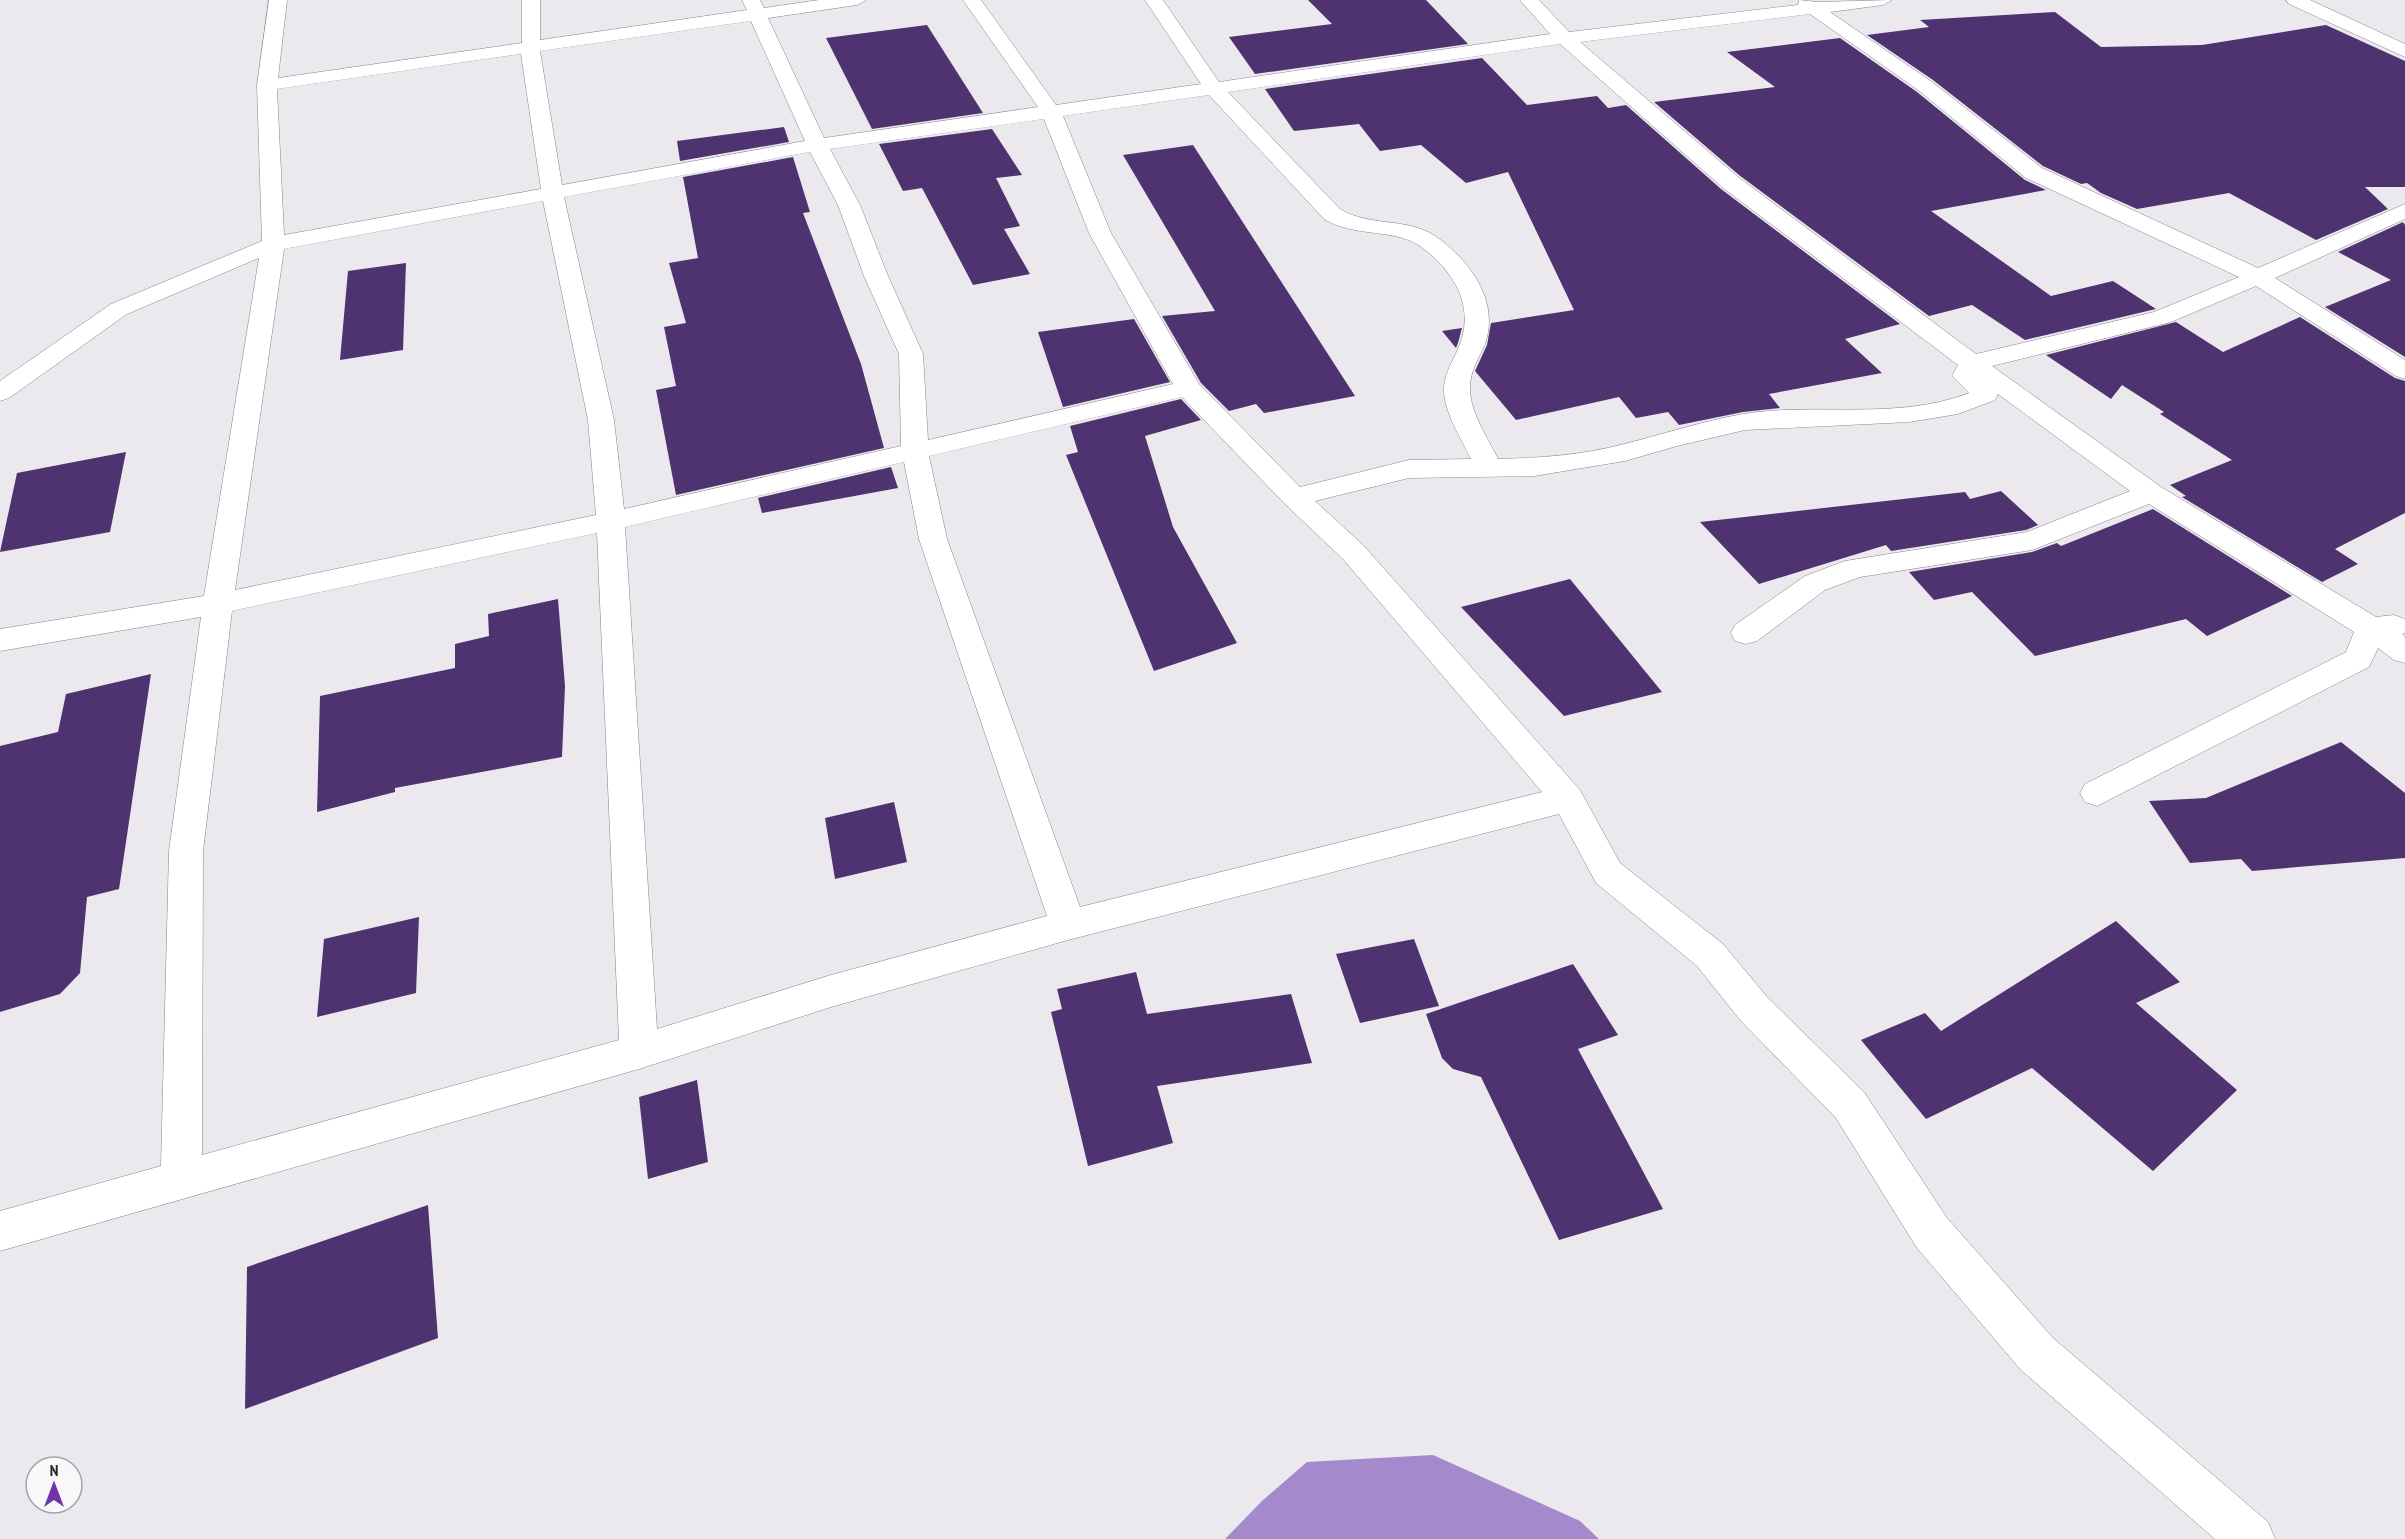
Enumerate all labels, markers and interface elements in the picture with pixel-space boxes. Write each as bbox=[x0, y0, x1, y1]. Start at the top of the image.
north arrow bbox=[24, 1455, 84, 1515]
text: N bbox=[50, 1460, 58, 1480]

